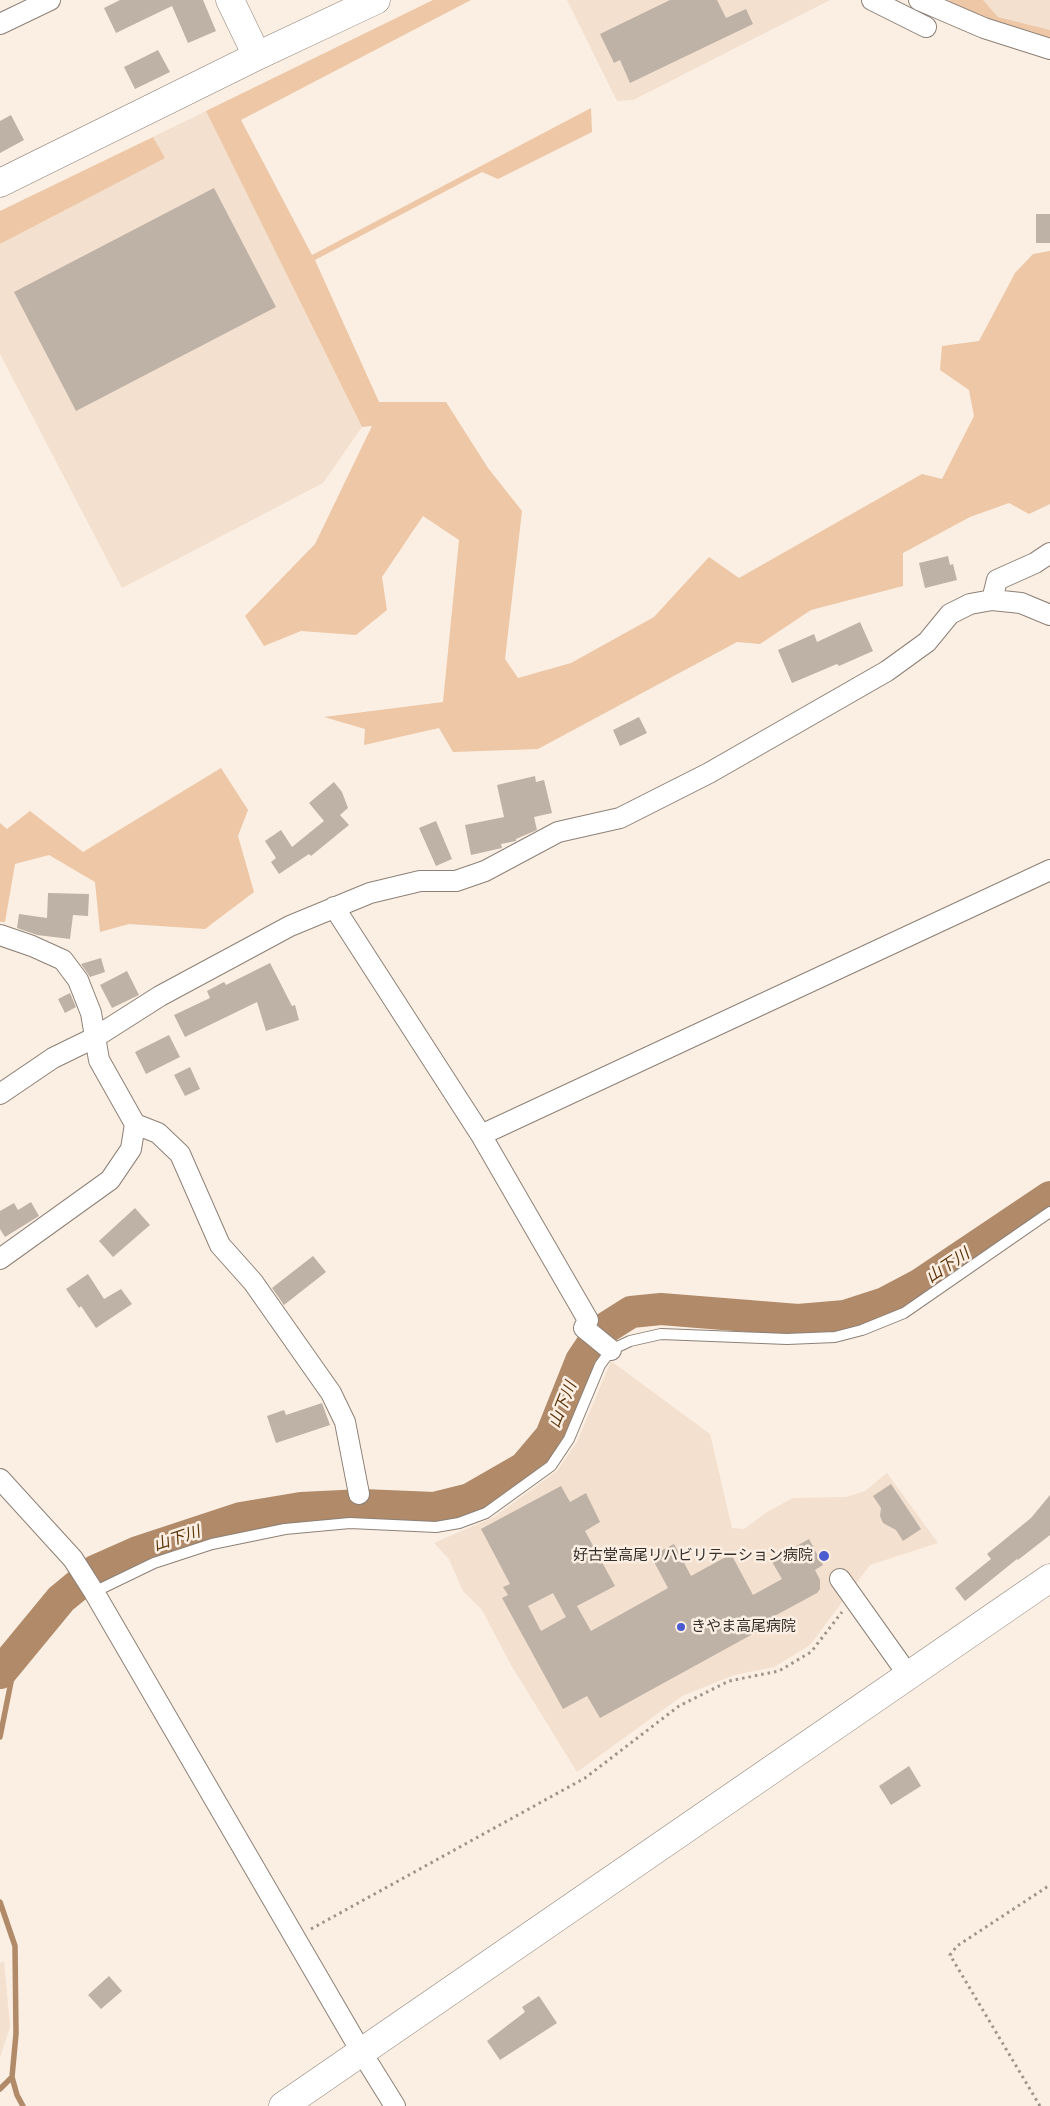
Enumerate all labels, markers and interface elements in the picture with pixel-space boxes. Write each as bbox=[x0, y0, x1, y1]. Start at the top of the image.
water label: 山下川 bbox=[923, 1245, 973, 1287]
water label: 山下川 bbox=[545, 1379, 581, 1431]
water label: 山下川 bbox=[151, 1522, 203, 1556]
place label: 好古堂高尾リハビリテーション病院 bbox=[573, 1547, 813, 1565]
marker: 好古堂高尾リハビリテーション病院 bbox=[817, 1549, 831, 1563]
place label: きやま高尾病院 bbox=[691, 1618, 796, 1636]
marker: きやま高尾病院 bbox=[675, 1621, 687, 1633]

